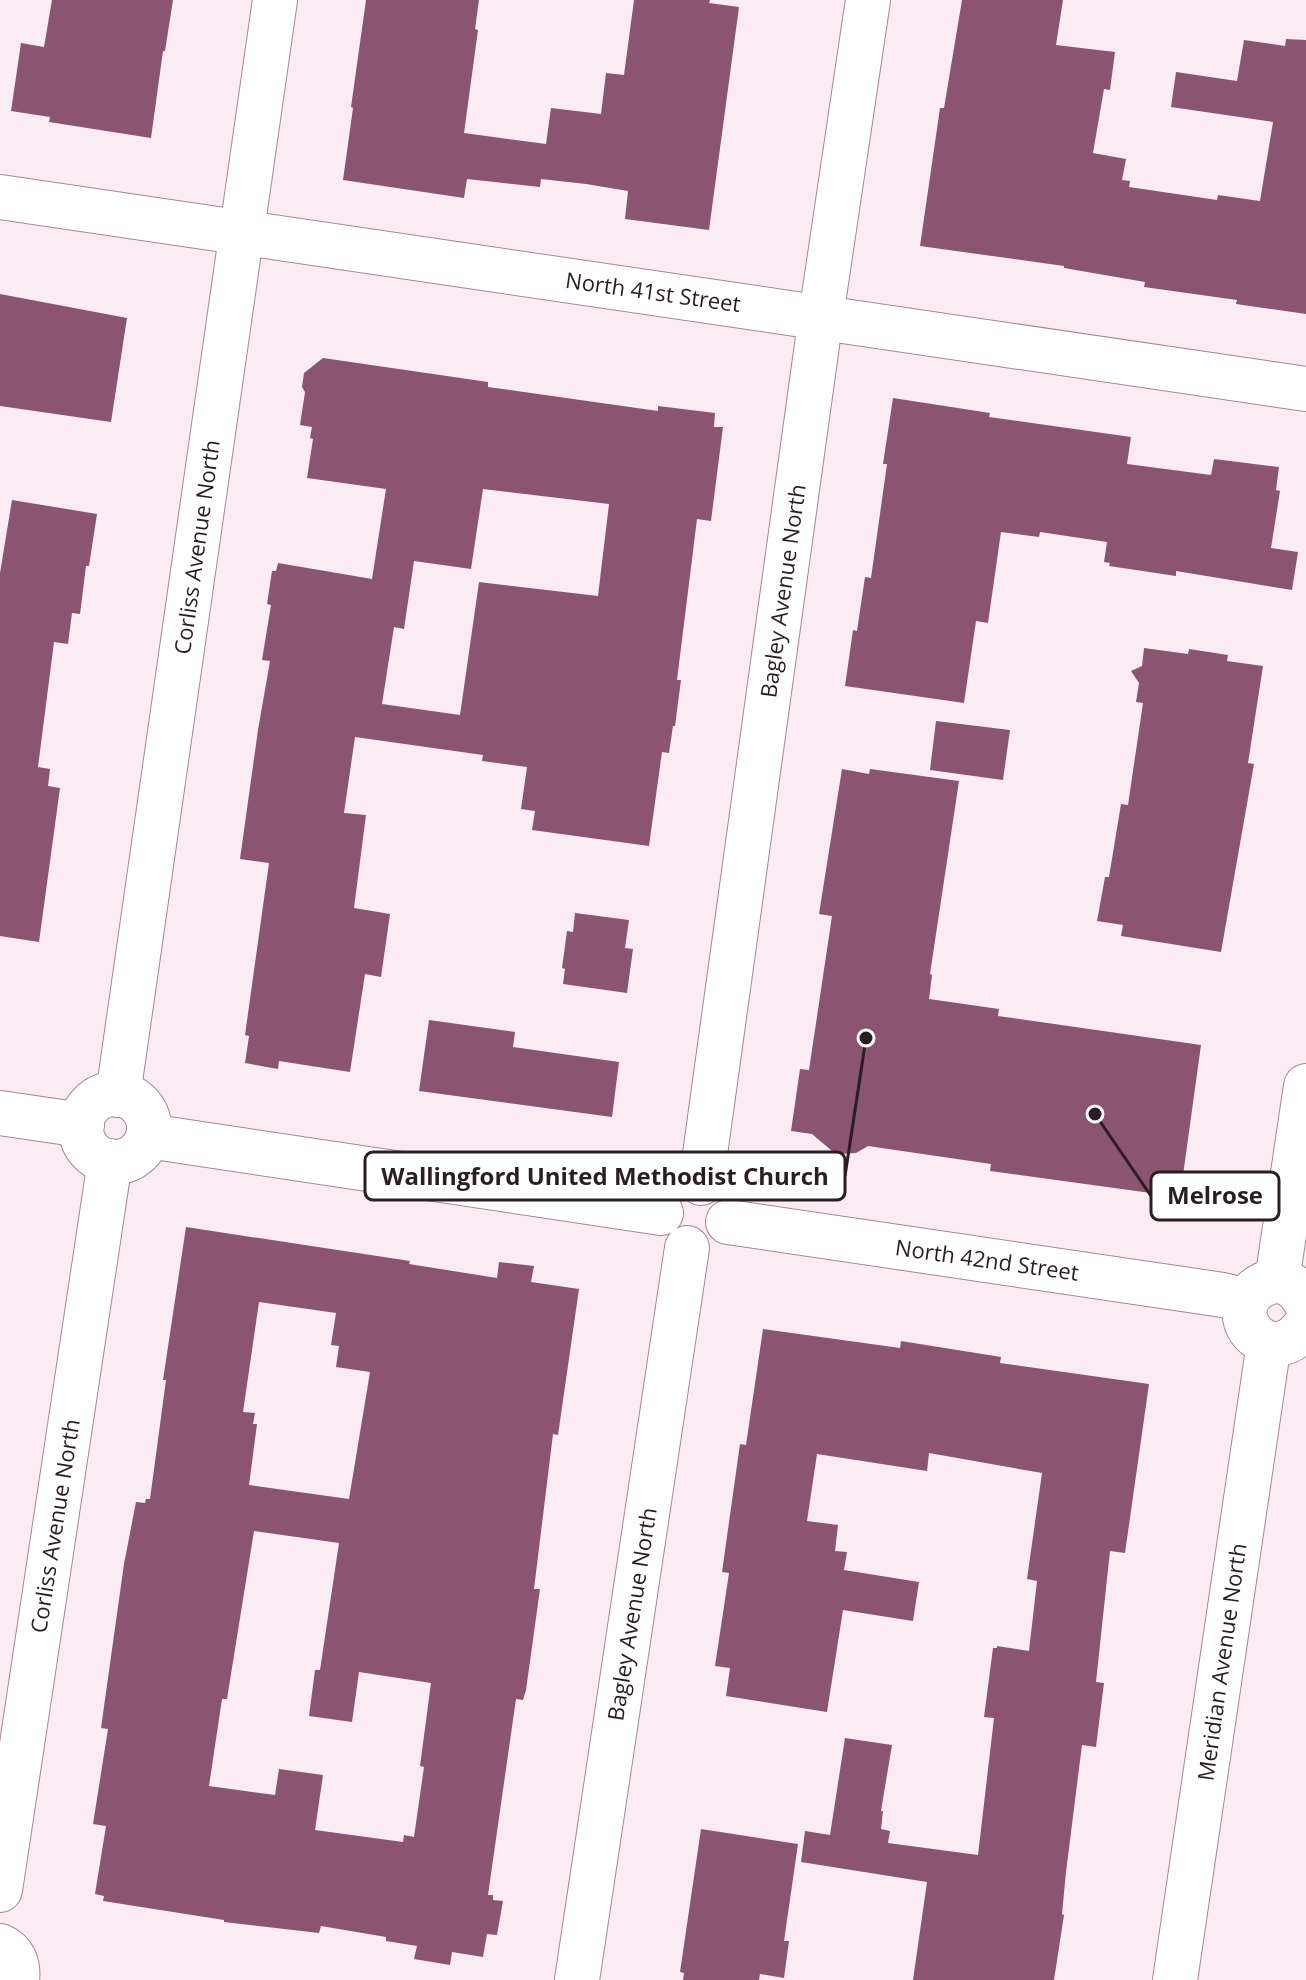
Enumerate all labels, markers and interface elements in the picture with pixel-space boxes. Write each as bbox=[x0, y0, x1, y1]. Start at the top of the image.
street label: North 41st Street bbox=[564, 264, 743, 318]
street label: Corliss Avenue North bbox=[166, 438, 226, 656]
street label: Bagley Avenue North bbox=[752, 482, 812, 700]
callout: Wallingford United Methodist Church bbox=[365, 1152, 845, 1200]
text: Wallingford United Methodist Church bbox=[381, 1159, 829, 1192]
callout: Melrose bbox=[1151, 1172, 1279, 1220]
text: Melrose bbox=[1167, 1178, 1263, 1211]
street label: North 42nd Street bbox=[893, 1231, 1081, 1287]
street label: Corliss Avenue North bbox=[22, 1417, 86, 1635]
street label: Bagley Avenue North bbox=[599, 1505, 663, 1723]
street label: Meridian Avenue North bbox=[1189, 1541, 1253, 1783]

